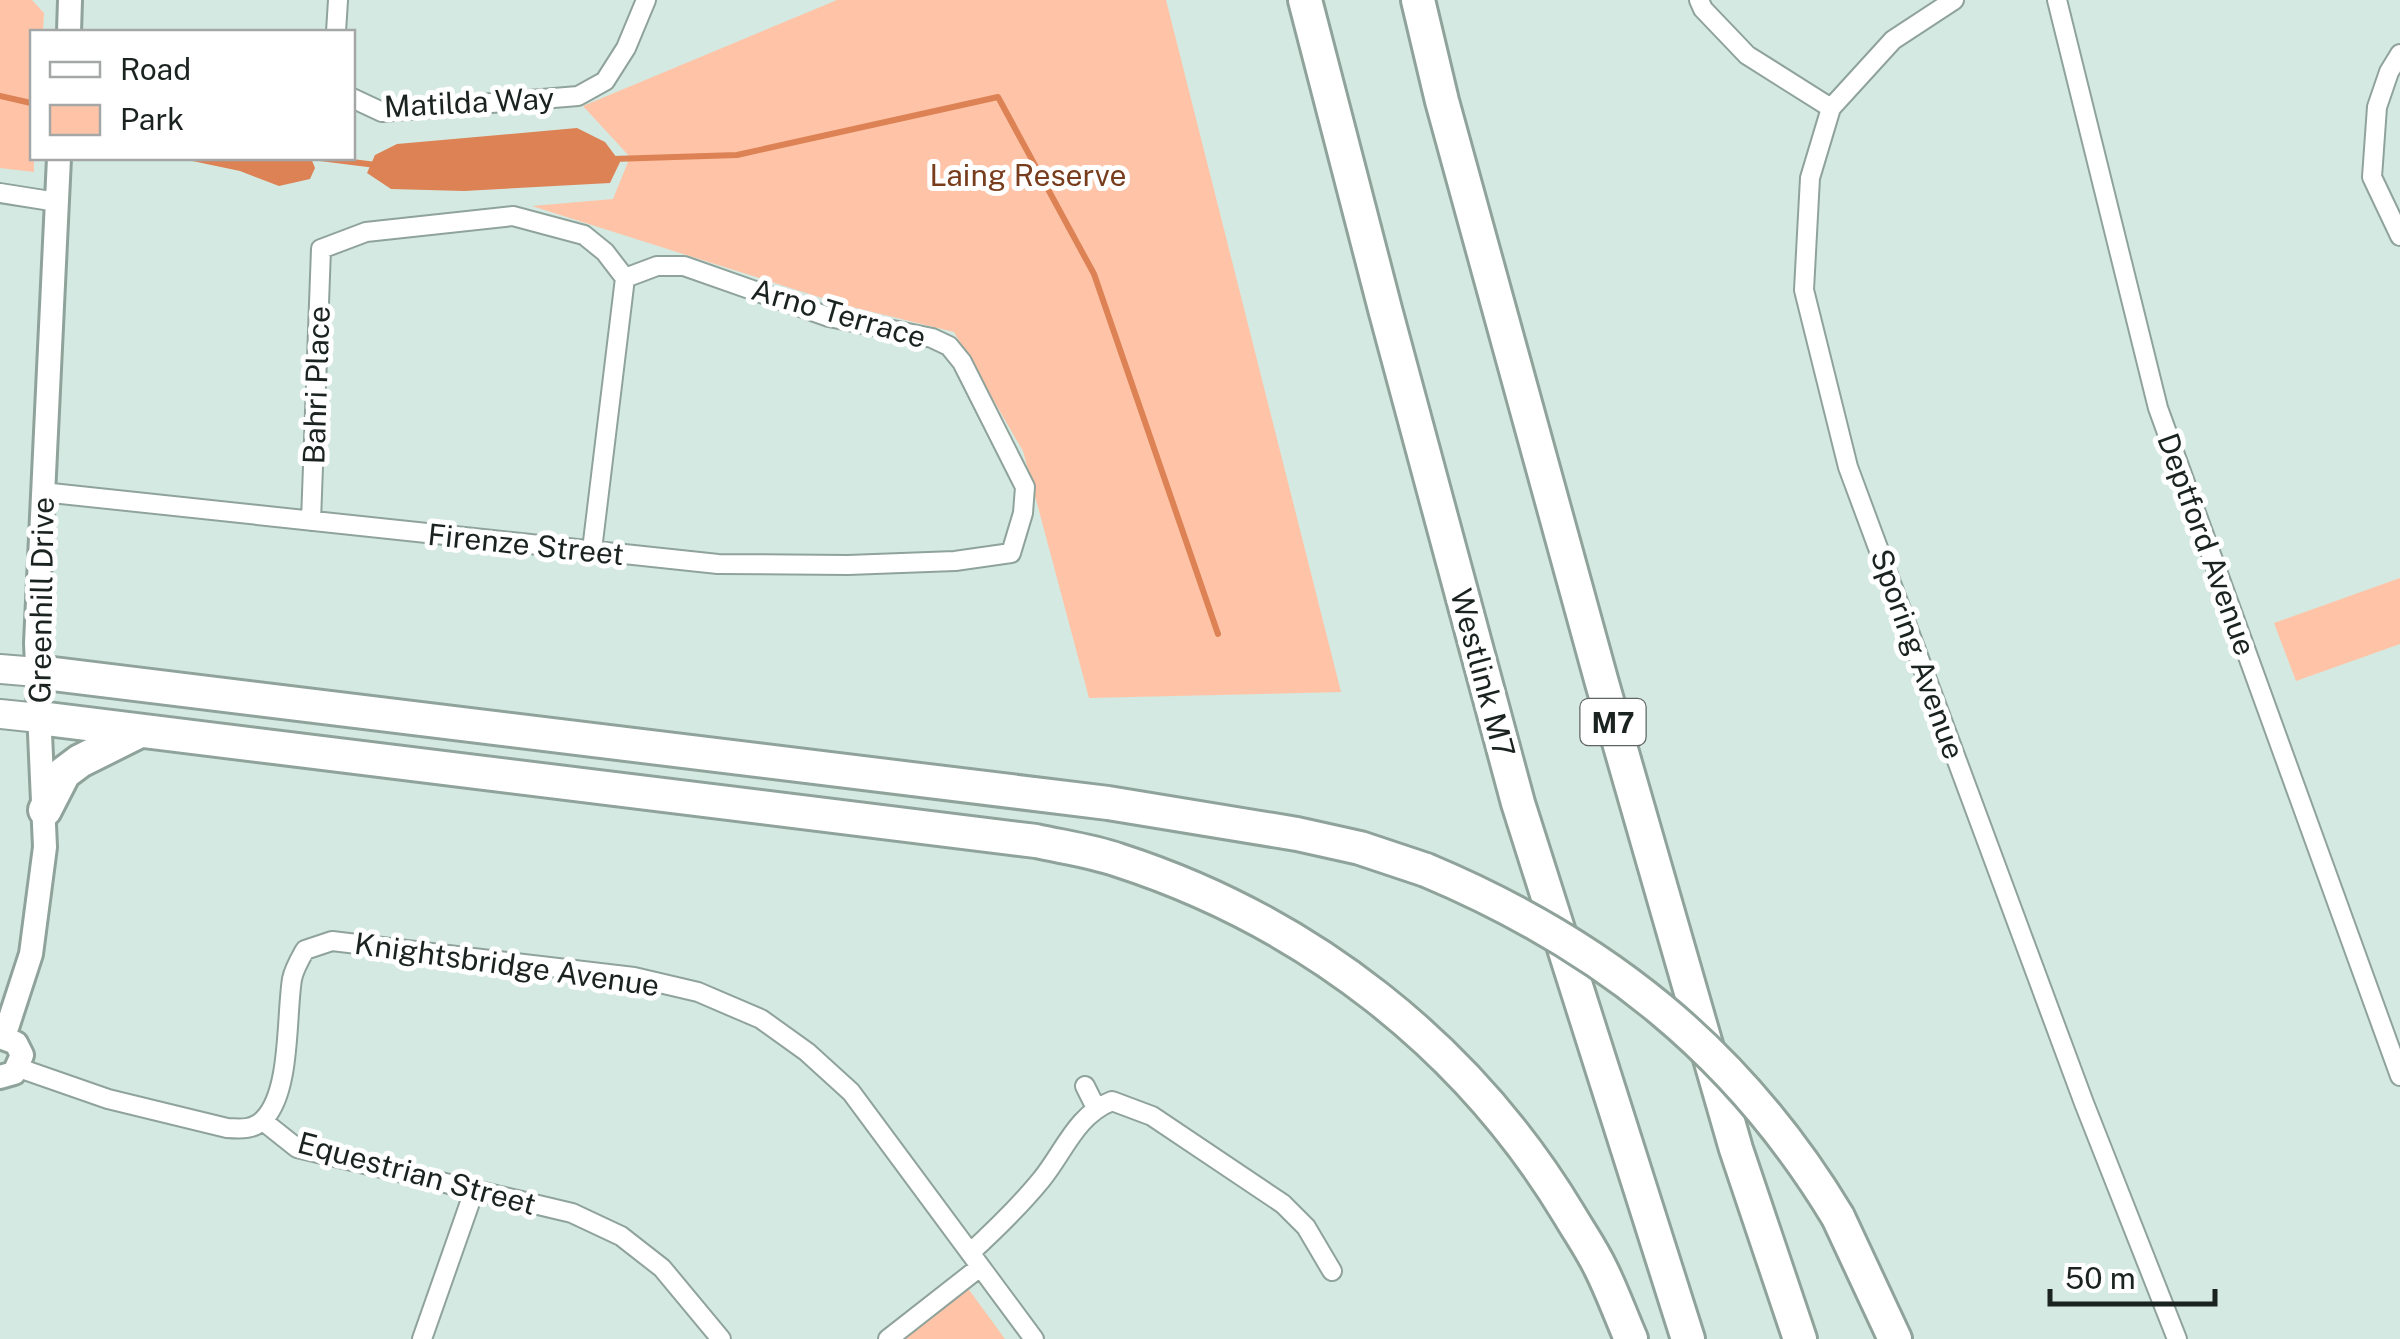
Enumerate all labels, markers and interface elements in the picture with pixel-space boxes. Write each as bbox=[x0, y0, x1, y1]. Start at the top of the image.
legend bbox=[30, 30, 355, 160]
text: Road bbox=[120, 51, 191, 87]
street label: Matilda Way bbox=[383, 80, 555, 124]
text: Park bbox=[120, 101, 184, 137]
park label: Laing Reserve bbox=[929, 157, 1127, 193]
street label: Arno Terrace bbox=[748, 271, 930, 355]
street label: Bahri Place bbox=[295, 305, 337, 465]
street label: Deptford Avenue bbox=[2150, 428, 2264, 660]
street label: Greenhill Drive bbox=[21, 496, 61, 704]
street label: Firenze Street bbox=[426, 516, 626, 572]
street label: Sporing Avenue bbox=[1863, 544, 1973, 764]
street label: Westlink M7 bbox=[1443, 585, 1523, 761]
road number: M7 bbox=[1580, 699, 1646, 745]
street label: Knightsbridge Avenue bbox=[352, 925, 662, 1003]
street label: Equestrian Street bbox=[294, 1124, 540, 1222]
scale bar bbox=[2050, 1244, 2215, 1306]
text: 50 m bbox=[2065, 1260, 2136, 1296]

